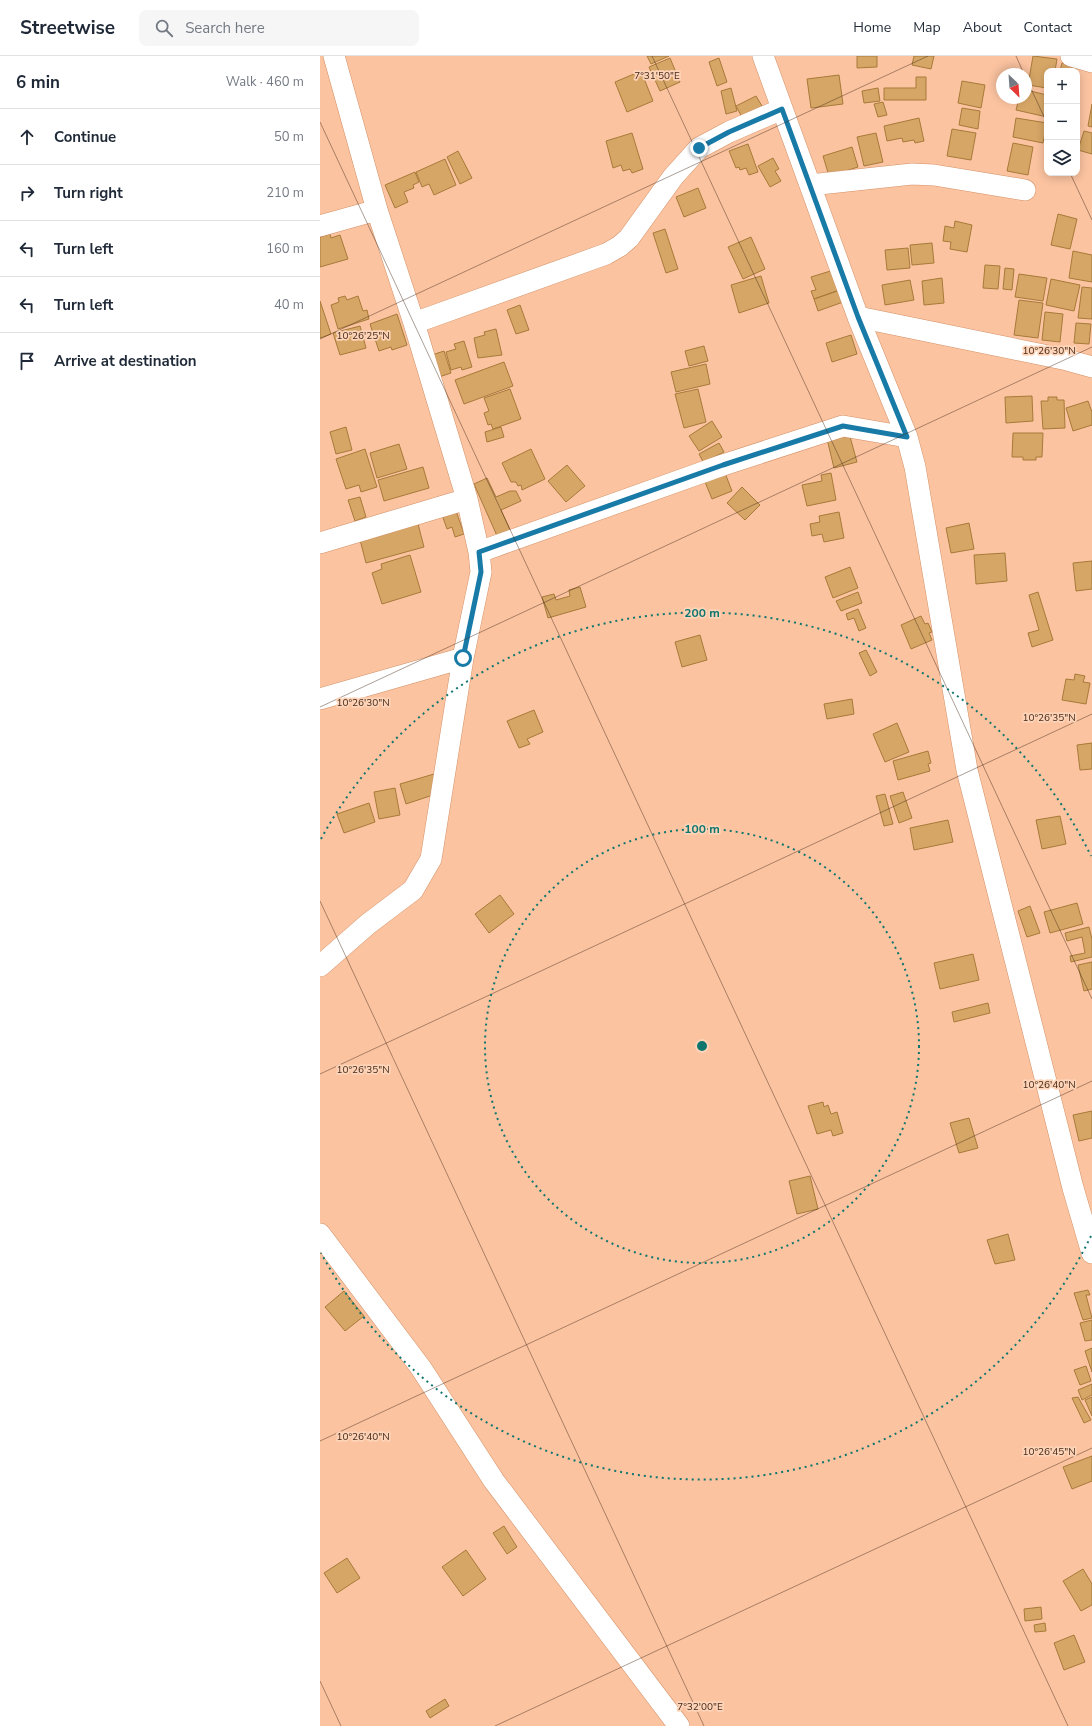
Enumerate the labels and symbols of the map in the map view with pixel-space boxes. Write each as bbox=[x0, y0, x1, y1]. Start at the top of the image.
north arrow bbox=[996, 68, 1032, 104]
text: 7°31'50"E bbox=[634, 69, 680, 83]
route end bbox=[690, 139, 708, 157]
text: 10°26'25"N bbox=[336, 329, 390, 343]
text: 10°26'30"N bbox=[1022, 344, 1076, 358]
text: 200 m bbox=[684, 605, 720, 621]
route start bbox=[454, 649, 472, 667]
text: 10°26'30"N bbox=[336, 696, 390, 710]
text: 10°26'35"N bbox=[1022, 711, 1076, 725]
text: 100 m bbox=[684, 821, 720, 837]
centre of rings bbox=[695, 1039, 709, 1053]
text: 10°26'35"N bbox=[336, 1063, 390, 1077]
text: 10°26'40"N bbox=[1022, 1078, 1076, 1092]
text: 10°26'40"N bbox=[336, 1430, 390, 1444]
text: 10°26'45"N bbox=[1022, 1445, 1076, 1459]
text: 7°32'00"E bbox=[677, 1700, 723, 1714]

